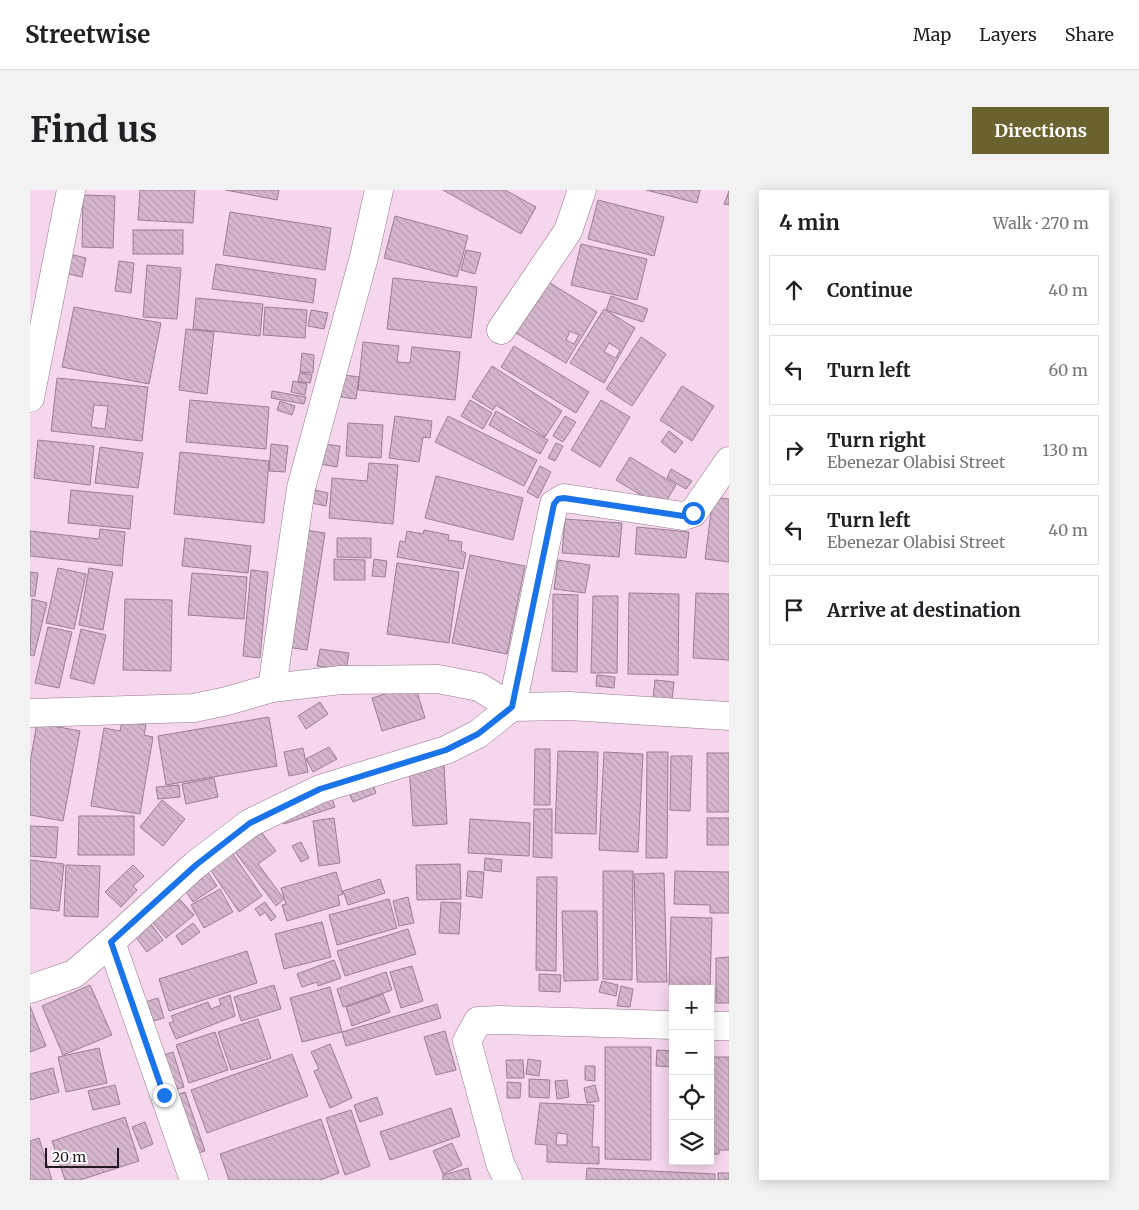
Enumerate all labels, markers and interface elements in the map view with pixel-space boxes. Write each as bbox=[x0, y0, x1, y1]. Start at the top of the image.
text: Streetwise bbox=[25, 19, 150, 50]
text: Map bbox=[913, 23, 951, 46]
text: Layers bbox=[979, 23, 1037, 46]
text: Share bbox=[1065, 23, 1114, 46]
button: Directions bbox=[972, 107, 1109, 154]
text: Find us bbox=[30, 108, 157, 152]
text: 4 min bbox=[779, 209, 840, 236]
text: Walk · 270 m bbox=[993, 213, 1089, 233]
icon: ahead bbox=[780, 276, 808, 304]
text: Continue bbox=[827, 278, 913, 302]
text: 40 m bbox=[1048, 280, 1088, 300]
icon: left bbox=[780, 356, 808, 384]
text: Turn left bbox=[827, 358, 911, 382]
text: 60 m bbox=[1048, 360, 1088, 380]
text: Turn right bbox=[827, 428, 926, 452]
icon: right bbox=[780, 436, 808, 464]
text: 130 m bbox=[1042, 440, 1088, 460]
text: Ebenezar Olabisi Street bbox=[827, 452, 1005, 472]
route start bbox=[682, 502, 705, 525]
text: Turn left bbox=[827, 508, 911, 532]
icon: left bbox=[780, 516, 808, 544]
text: 40 m bbox=[1048, 520, 1088, 540]
text: Ebenezar Olabisi Street bbox=[827, 532, 1005, 552]
icon: arrive bbox=[780, 596, 808, 624]
text: Arrive at destination bbox=[827, 598, 1021, 622]
map controls bbox=[669, 985, 714, 1165]
button: + bbox=[669, 985, 714, 1030]
button: − bbox=[669, 1030, 714, 1075]
button: locate bbox=[669, 1075, 714, 1120]
route end bbox=[153, 1084, 176, 1107]
button: layers bbox=[669, 1120, 714, 1165]
scale bar bbox=[45, 1145, 119, 1168]
text: 20 m bbox=[52, 1148, 86, 1166]

